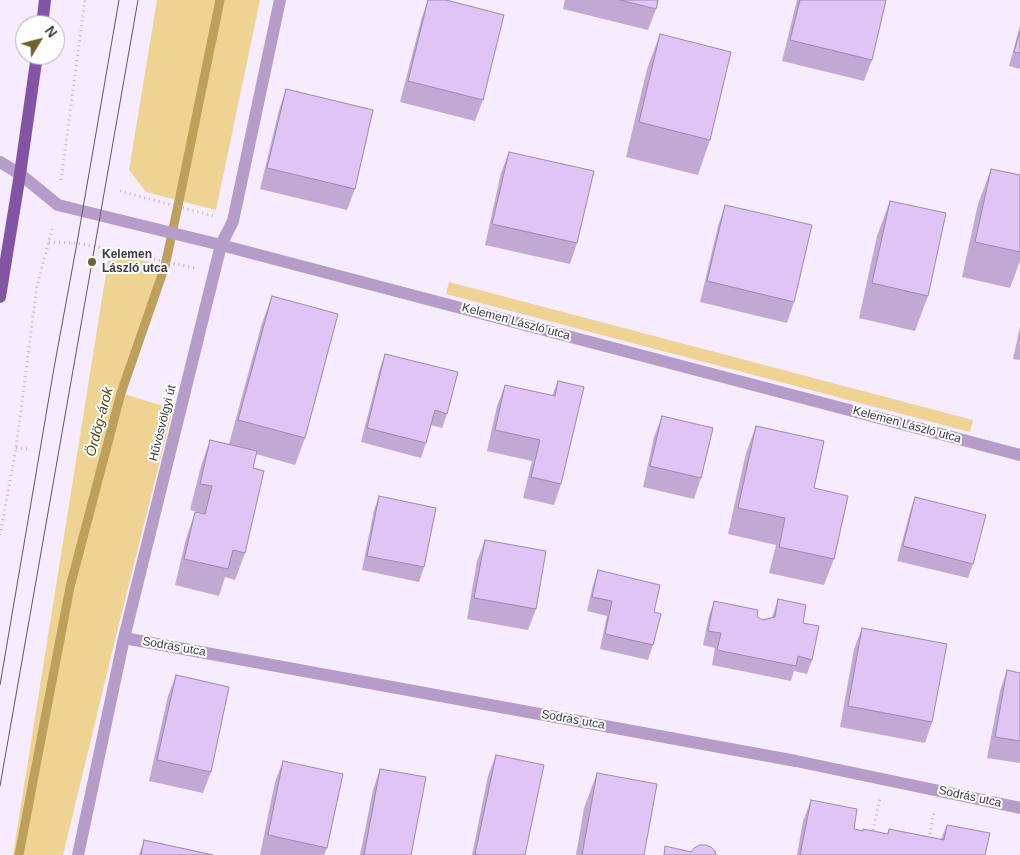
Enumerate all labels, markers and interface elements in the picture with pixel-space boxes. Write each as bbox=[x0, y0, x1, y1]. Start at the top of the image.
north arrow bbox=[15, 15, 65, 65]
text: N bbox=[42, 23, 61, 40]
place label: Kelemen László utca bbox=[102, 248, 167, 276]
marker: Kelemen László utca bbox=[86, 256, 98, 268]
street label: Kelemen László utca bbox=[460, 301, 572, 343]
street label: Hűvösvölgyi út bbox=[147, 383, 179, 463]
water label: Ördög-árok bbox=[83, 386, 117, 458]
street label: Kelemen László utca bbox=[851, 404, 963, 446]
street label: Sodrás utca bbox=[141, 634, 207, 660]
street label: Sodrás utca bbox=[540, 707, 606, 733]
street label: Sodrás utca bbox=[937, 783, 1003, 811]

